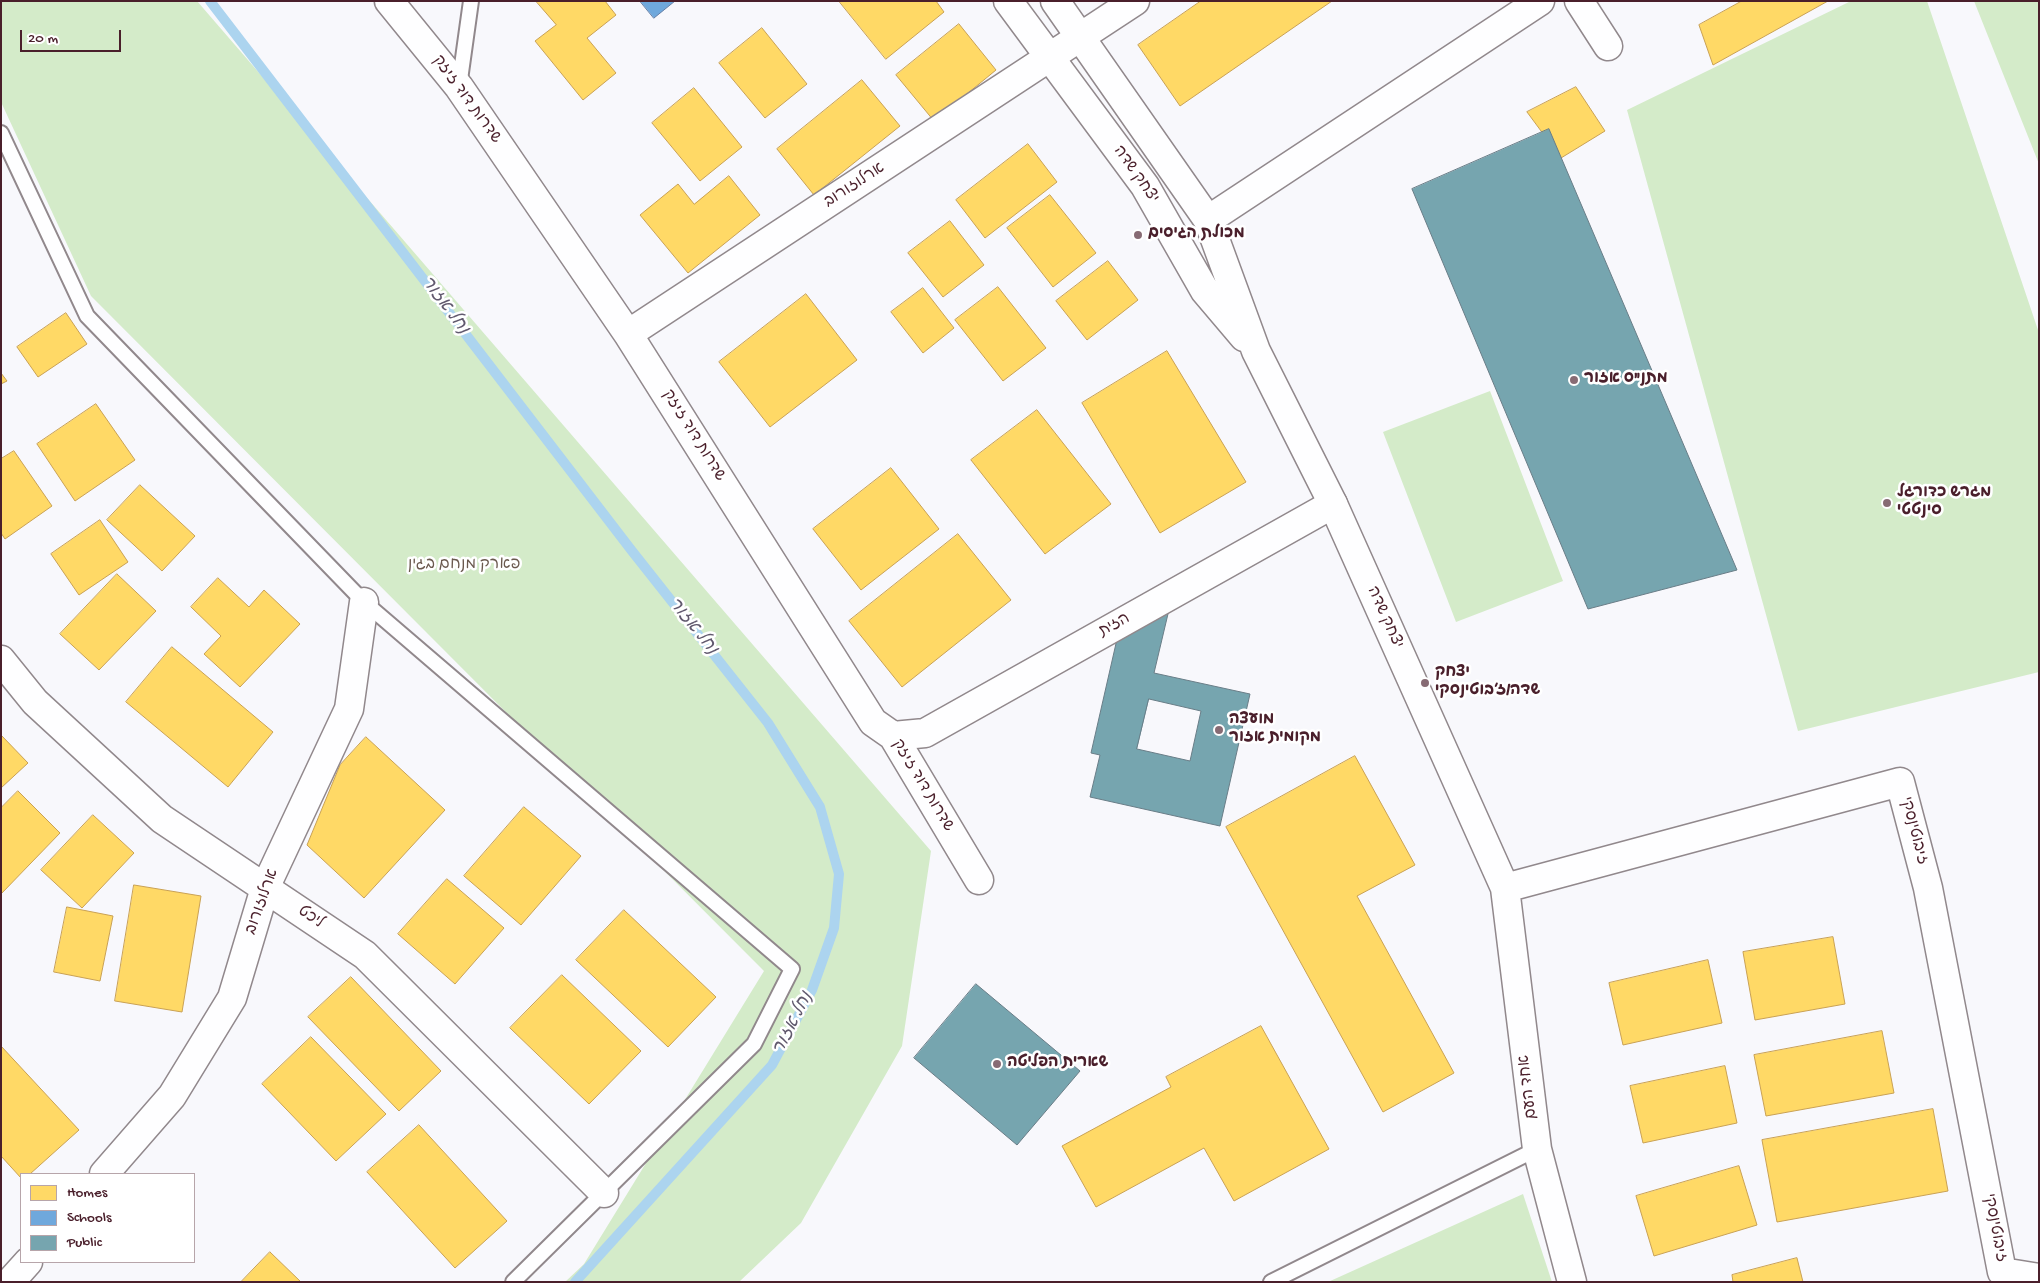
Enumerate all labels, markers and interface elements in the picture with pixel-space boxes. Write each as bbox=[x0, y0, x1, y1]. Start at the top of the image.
scale bar bbox=[22, 20, 124, 52]
text: 20 m bbox=[28, 30, 58, 48]
street label: שדרות דוד ז'זק bbox=[428, 52, 504, 148]
street label: יצחק שדה bbox=[1108, 142, 1162, 208]
street label: ארלוזורוב bbox=[821, 159, 889, 213]
place label: מכולת הגיסים bbox=[1148, 225, 1245, 245]
marker: מכולת הגיסים bbox=[1132, 229, 1144, 241]
water label: נחל אזור bbox=[415, 273, 473, 339]
place label: מתנ"ס אזור bbox=[1584, 370, 1668, 390]
marker: מתנ"ס אזור bbox=[1568, 374, 1580, 386]
street label: שדרות דוד ז'זק bbox=[657, 387, 729, 485]
place label: מגרש כדורגל סינטטי bbox=[1897, 484, 1991, 522]
marker: מגרש כדורגל סינטטי bbox=[1881, 497, 1893, 509]
park label: פארק מנחם בגין bbox=[408, 556, 520, 576]
street label: יצחק שדה bbox=[1362, 584, 1406, 652]
water label: נחל אזור bbox=[663, 594, 721, 660]
street label: הזית bbox=[1096, 610, 1134, 642]
place label: יצחק שדה/ז׳בוטינסקי bbox=[1435, 664, 1540, 702]
marker: יצחק שדה/ז׳בוטינסקי bbox=[1419, 677, 1431, 689]
place label: מועצה מקומית אזור bbox=[1229, 711, 1321, 749]
marker: מועצה מקומית אזור bbox=[1213, 724, 1225, 736]
street label: שדרות דוד ז'זק bbox=[887, 736, 957, 836]
street label: ז'בוטינסקי bbox=[1895, 795, 1931, 867]
street label: ארלוזורוב bbox=[242, 867, 284, 937]
street label: ליכט bbox=[293, 903, 327, 933]
water label: נחל אזור bbox=[769, 989, 819, 1059]
place label: שארית הפליטה bbox=[1007, 1054, 1108, 1074]
street label: אחד העם bbox=[1516, 1054, 1542, 1120]
marker: שארית הפליטה bbox=[991, 1058, 1003, 1070]
legend bbox=[20, 1173, 195, 1263]
text: Homes bbox=[67, 1184, 107, 1202]
street label: ז'בוטינסקי bbox=[1978, 1192, 2010, 1264]
text: Schools bbox=[67, 1209, 112, 1227]
text: Public bbox=[67, 1234, 102, 1252]

